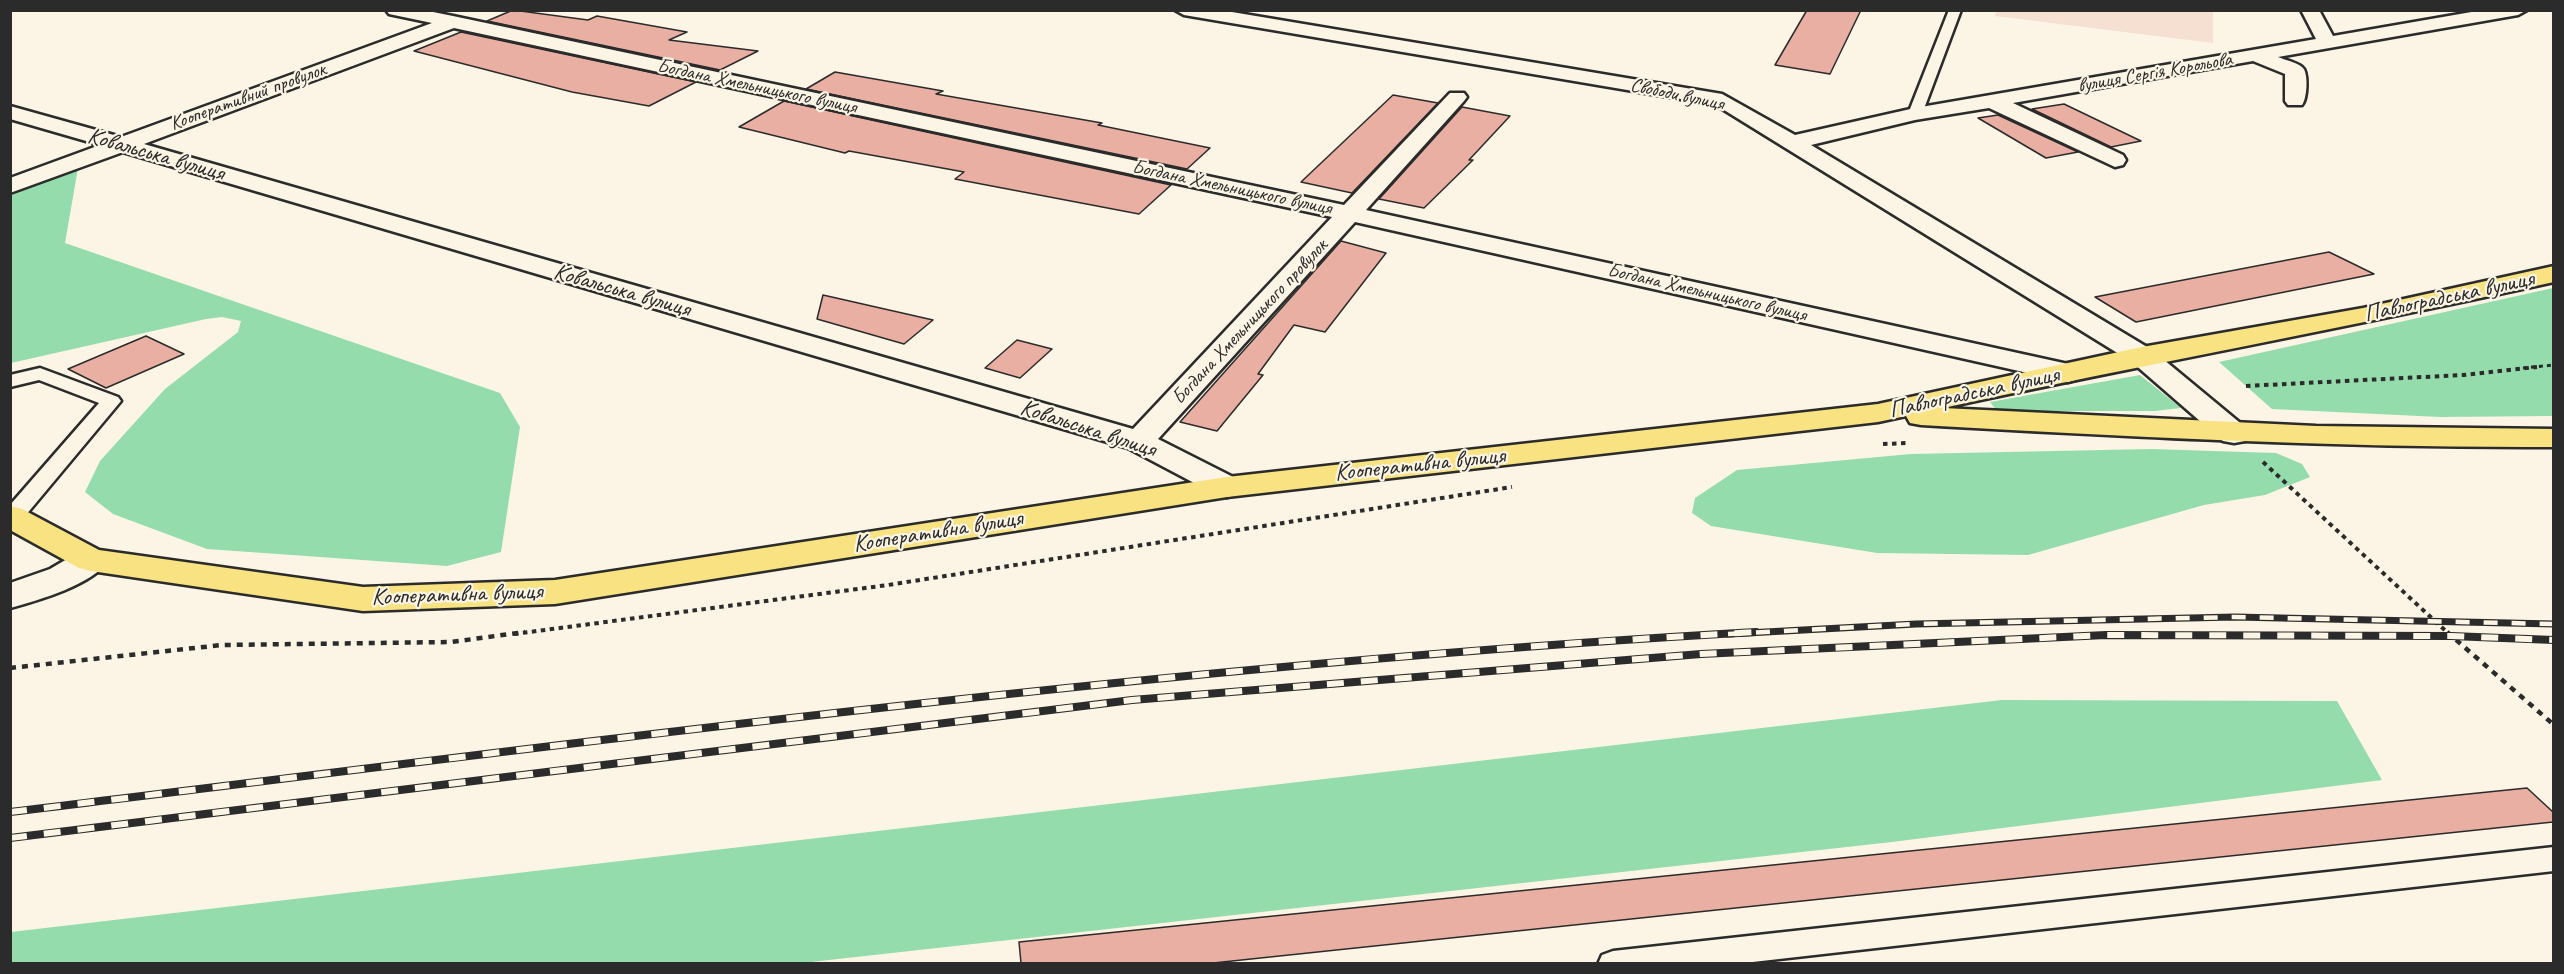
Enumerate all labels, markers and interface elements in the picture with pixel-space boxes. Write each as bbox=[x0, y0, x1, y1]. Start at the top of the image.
street label: вулиця Сергія Корольова bbox=[2076, 48, 2234, 98]
street label: Богдана Хмельницького вулиця bbox=[655, 54, 859, 120]
street label: Кооперативний провулок bbox=[167, 58, 329, 136]
street label: Свободи вулиця bbox=[1628, 73, 1726, 117]
street label: Ковальська вулиця bbox=[84, 122, 228, 188]
street label: Богдана Хмельницького вулиця bbox=[1130, 155, 1334, 221]
street label: Богдана Хмельницького провулок bbox=[1167, 234, 1333, 410]
street label: Ковальська вулиця bbox=[550, 258, 694, 324]
street label: Богдана Хмельницького вулиця bbox=[1605, 258, 1809, 328]
street label: Павлоградська вулиця bbox=[2361, 265, 2537, 329]
street label: Павлоградська вулиця bbox=[1886, 361, 2062, 425]
street label: Ковальська вулиця bbox=[1017, 394, 1159, 464]
street label: Кооперативна вулиця bbox=[1333, 442, 1507, 488]
street label: Кооперативна вулиця bbox=[851, 504, 1025, 560]
street label: Кооперативна вулиця bbox=[371, 578, 543, 612]

